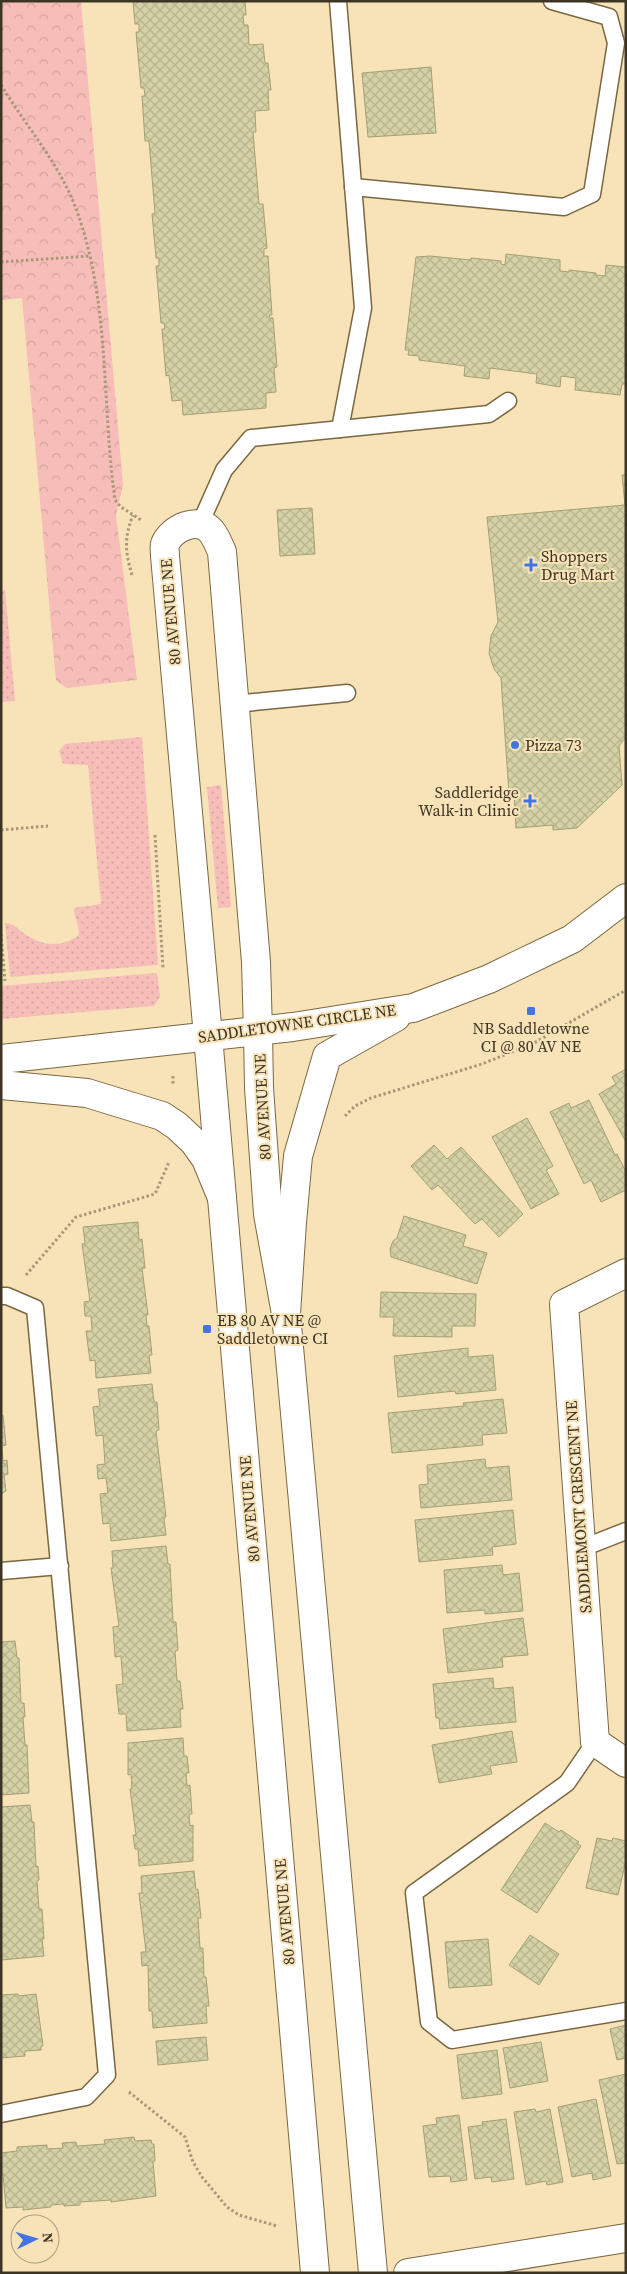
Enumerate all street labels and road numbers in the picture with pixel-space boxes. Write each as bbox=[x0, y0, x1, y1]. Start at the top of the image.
street label: 80 AVENUE NE bbox=[154, 558, 186, 666]
street label: SADDLETOWNE CIRCLE NE bbox=[197, 998, 398, 1048]
street label: 80 AVENUE NE bbox=[248, 1053, 276, 1161]
street label: SADDLEMONT CRESCENT NE bbox=[560, 1400, 596, 1614]
street label: 80 AVENUE NE bbox=[233, 1455, 265, 1563]
street label: 80 AVENUE NE bbox=[268, 1858, 300, 1966]

